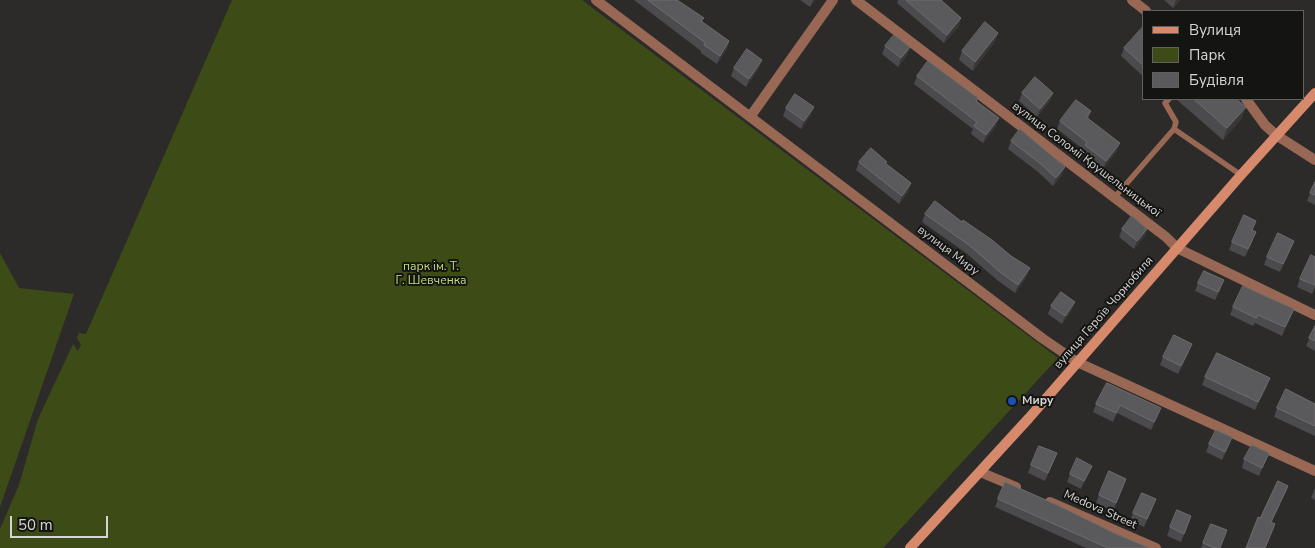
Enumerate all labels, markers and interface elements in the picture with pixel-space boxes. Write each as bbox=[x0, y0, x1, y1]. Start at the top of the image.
legend bbox=[1142, 10, 1305, 100]
text: Вулиця bbox=[1189, 20, 1241, 40]
text: Парк bbox=[1189, 45, 1225, 65]
text: Будівля bbox=[1189, 70, 1244, 90]
street label: вулиця Соломії Крушельницької bbox=[1009, 99, 1163, 221]
street label: вулиця Миру bbox=[914, 223, 982, 279]
street label: вулиця Героїв Чорнобиля bbox=[1051, 254, 1157, 372]
park label: парк ім. Т. Г. Шевченка bbox=[395, 260, 467, 288]
place label: Миру bbox=[1022, 394, 1053, 408]
marker: Миру bbox=[1006, 395, 1018, 407]
street label: Medova Street bbox=[1061, 487, 1139, 533]
scale bar bbox=[12, 506, 110, 538]
text: 50 m bbox=[18, 515, 53, 535]

